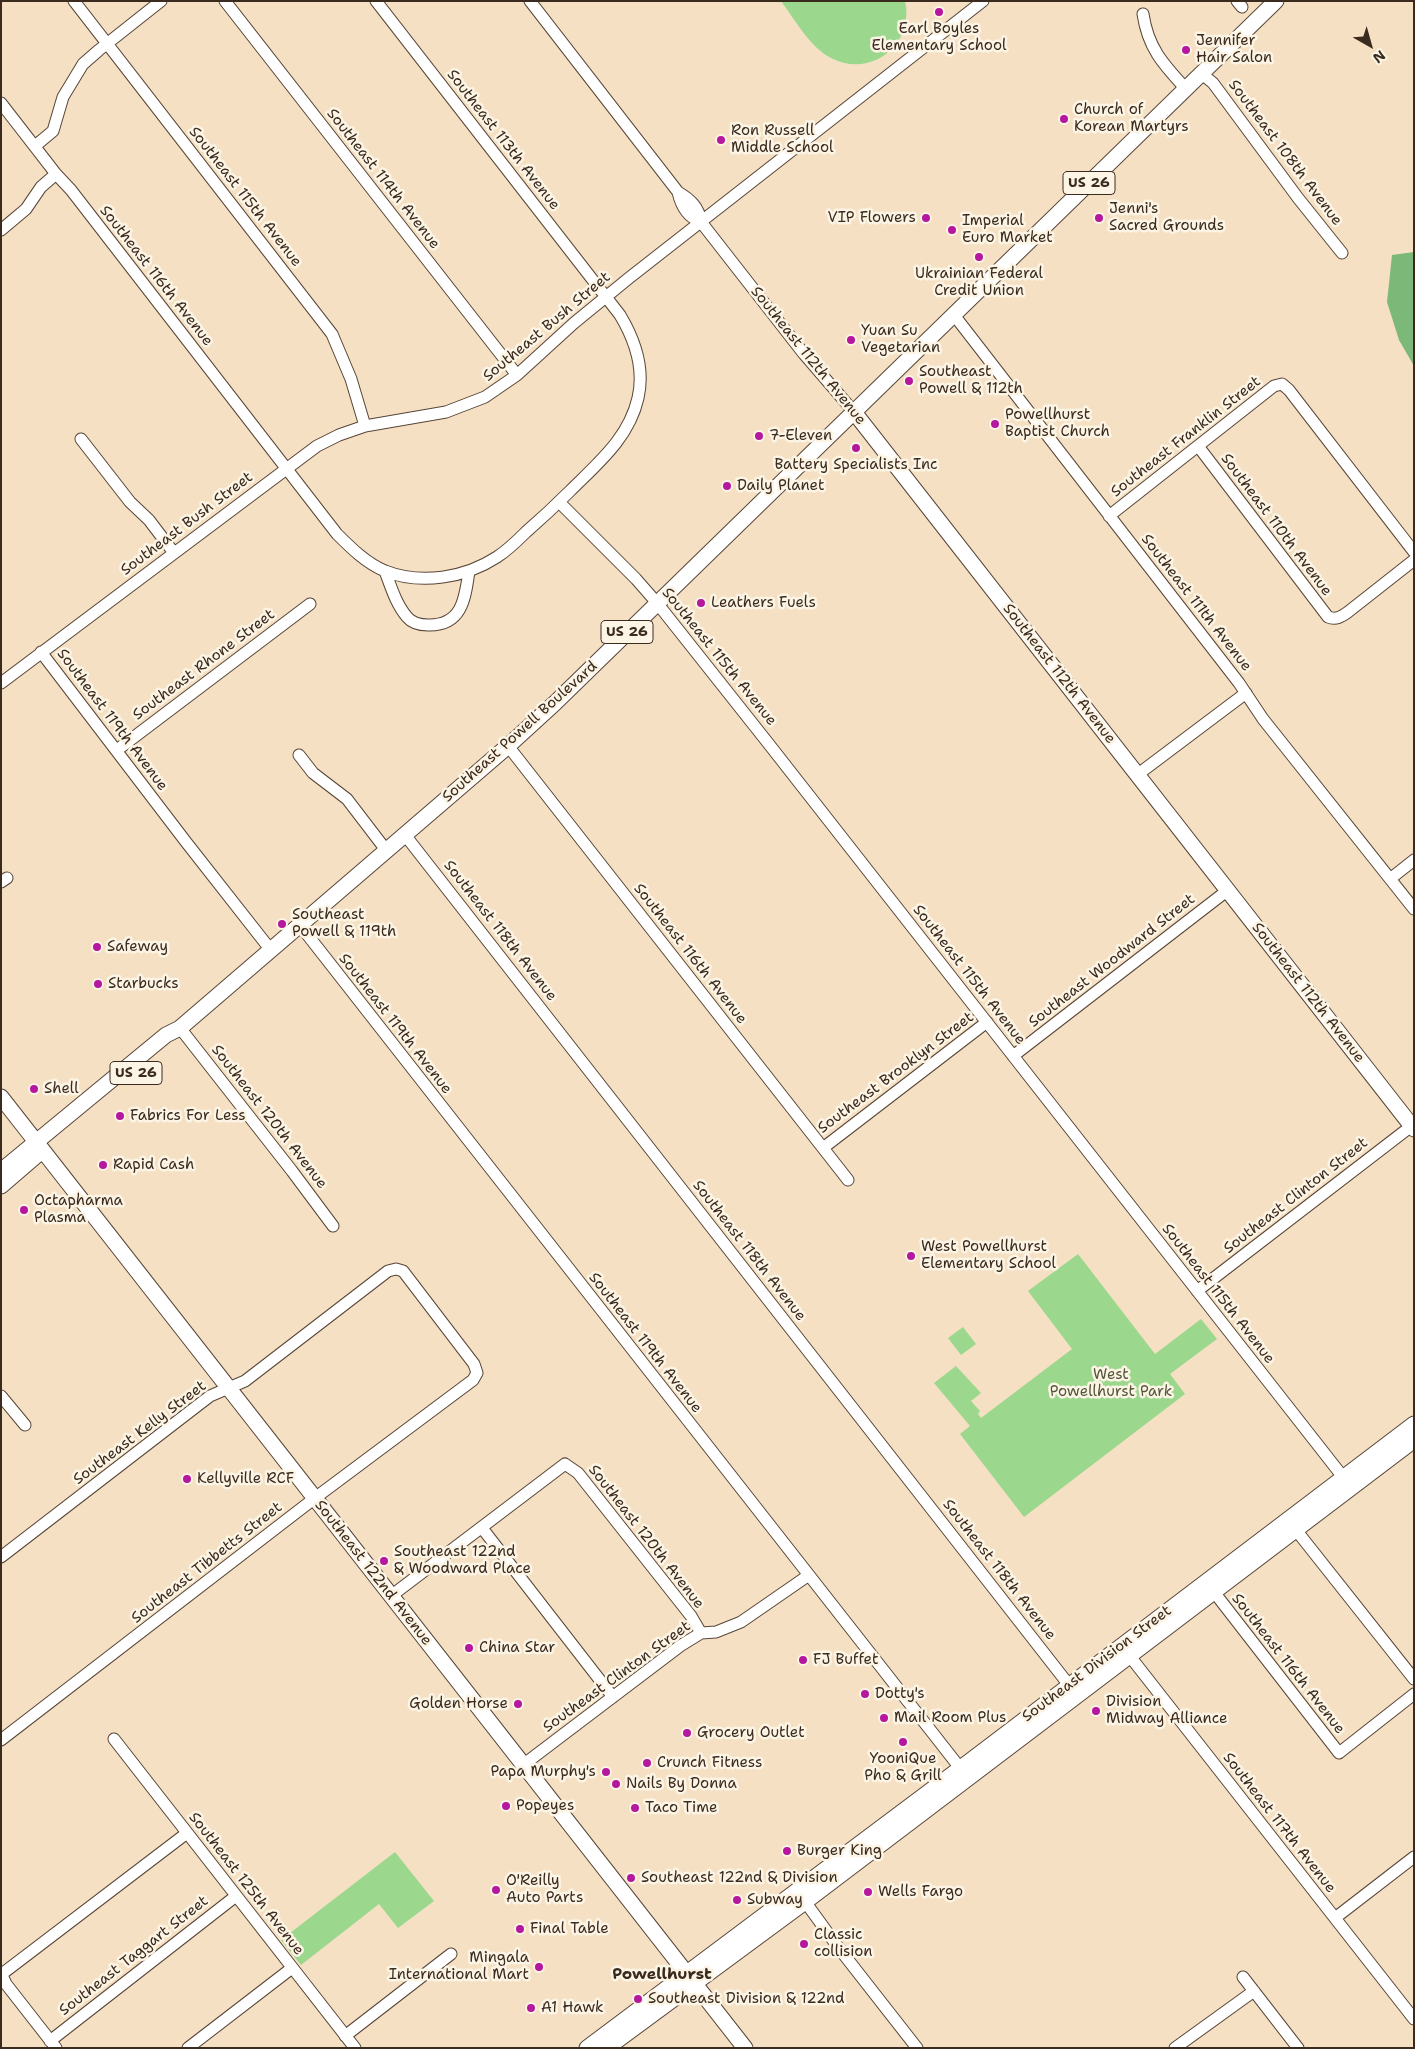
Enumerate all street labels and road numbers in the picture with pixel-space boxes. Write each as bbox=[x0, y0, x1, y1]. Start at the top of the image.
street label: Southeast 113th Avenue bbox=[443, 66, 563, 214]
street label: Southeast 108th Avenue bbox=[1224, 77, 1346, 229]
street label: Southeast 114th Avenue bbox=[323, 105, 443, 253]
street label: Southeast 115th Avenue bbox=[185, 124, 305, 270]
road number: US 26 bbox=[1063, 172, 1115, 194]
street label: Southeast 116th Avenue bbox=[96, 202, 216, 350]
street label: Southeast Bush Street bbox=[480, 268, 614, 386]
street label: Southeast 112th Avenue bbox=[747, 283, 869, 429]
street label: Southeast Franklin Street bbox=[1107, 373, 1265, 501]
street label: Southeast 110th Avenue bbox=[1217, 450, 1335, 600]
street label: Southeast Bush Street bbox=[117, 468, 257, 580]
street label: Southeast 111th Avenue bbox=[1137, 531, 1255, 675]
street label: Southeast 115th Avenue bbox=[658, 584, 780, 730]
street label: Southeast 112th Avenue bbox=[999, 600, 1119, 748]
street label: Southeast Rhone Street bbox=[129, 606, 279, 724]
road number: US 26 bbox=[601, 620, 653, 644]
street label: Southeast 119th Avenue bbox=[53, 645, 171, 795]
street label: Southeast Powell Boulevard bbox=[439, 658, 601, 806]
street label: Southeast 118th Avenue bbox=[439, 857, 561, 1005]
street label: Southeast 116th Avenue bbox=[630, 880, 750, 1028]
street label: Southeast Woodward Street bbox=[1025, 890, 1199, 1032]
street label: Southeast 115th Avenue bbox=[909, 902, 1029, 1048]
street label: Southeast 112th Avenue bbox=[1248, 919, 1368, 1067]
street label: Southeast 119th Avenue bbox=[335, 950, 455, 1098]
street label: Southeast Brooklyn Street bbox=[815, 1009, 977, 1137]
street label: Southeast 120th Avenue bbox=[207, 1042, 331, 1192]
road number: US 26 bbox=[110, 1062, 162, 1084]
street label: Southeast Clinton Street bbox=[1220, 1134, 1372, 1258]
street label: Southeast 118th Avenue bbox=[688, 1177, 810, 1325]
street label: Southeast 115th Avenue bbox=[1158, 1221, 1278, 1367]
street label: Southeast 119th Avenue bbox=[585, 1269, 705, 1417]
street label: Southeast Kelly Street bbox=[70, 1377, 210, 1489]
street label: Southeast 120th Avenue bbox=[584, 1462, 708, 1612]
street label: Southeast 118th Avenue bbox=[938, 1496, 1060, 1644]
street label: Southeast 122nd Avenue bbox=[311, 1497, 435, 1649]
street label: Southeast Tibbetts Street bbox=[128, 1499, 286, 1627]
street label: Southeast 116th Avenue bbox=[1228, 1590, 1348, 1738]
street label: Southeast Division Street bbox=[1019, 1602, 1175, 1726]
street label: Southeast Clinton Street bbox=[540, 1617, 694, 1737]
street label: Southeast 117th Avenue bbox=[1219, 1749, 1339, 1897]
street label: Southeast 125th Avenue bbox=[185, 1809, 307, 1959]
street label: Southeast Taggart Street bbox=[56, 1892, 212, 2020]

